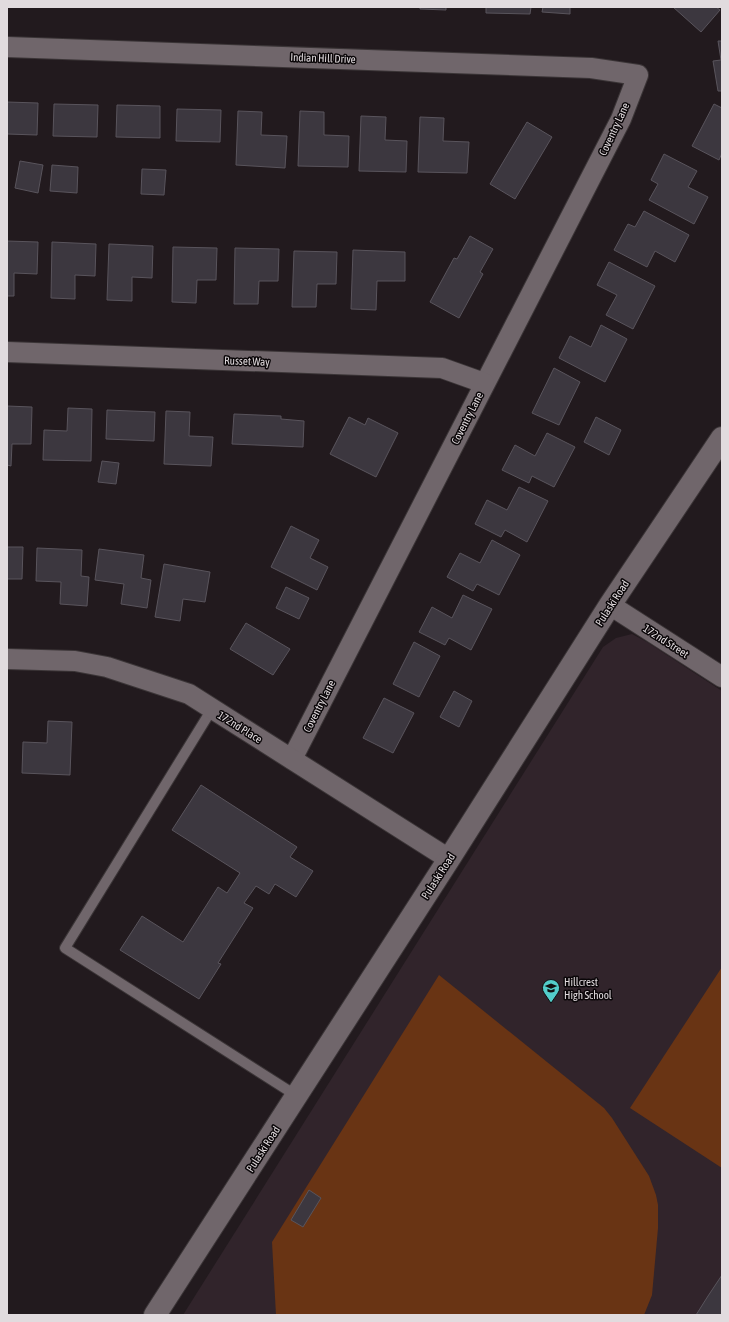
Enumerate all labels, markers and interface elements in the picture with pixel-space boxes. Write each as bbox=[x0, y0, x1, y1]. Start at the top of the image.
street label: Indian Hill Drive bbox=[290, 51, 356, 65]
street label: Coventry Lane bbox=[597, 101, 631, 157]
street label: Russet Way bbox=[224, 354, 270, 368]
street label: Coventry Lane bbox=[449, 390, 485, 446]
street label: Pulaski Road bbox=[593, 578, 631, 628]
street label: 172nd Street bbox=[641, 622, 691, 660]
street label: Coventry Lane bbox=[301, 678, 337, 734]
street label: 172nd Place bbox=[216, 709, 264, 745]
street label: Pulaski Road bbox=[419, 851, 457, 901]
place label: Hillcrest High School bbox=[564, 976, 612, 1001]
school or university icon: Hillcrest High School bbox=[541, 978, 561, 1003]
street label: Pulaski Road bbox=[244, 1124, 282, 1174]

